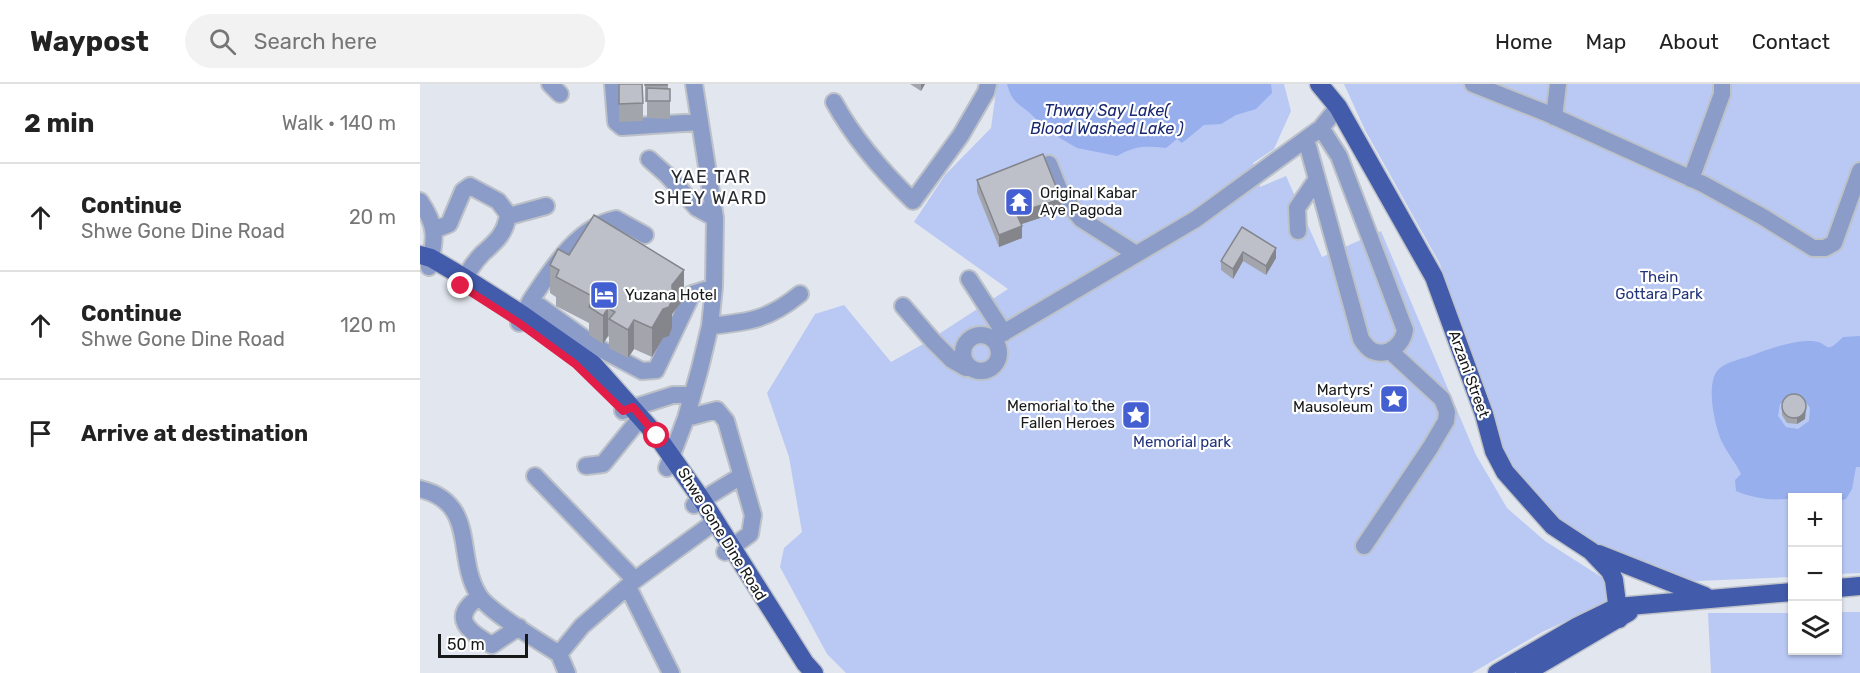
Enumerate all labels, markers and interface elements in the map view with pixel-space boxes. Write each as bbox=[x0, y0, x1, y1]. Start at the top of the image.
search box bbox=[185, 14, 605, 68]
text: Waypost bbox=[30, 25, 149, 58]
icon: search bbox=[206, 25, 239, 58]
text: Search here bbox=[254, 28, 377, 55]
text: Home bbox=[1495, 29, 1552, 54]
text: Map bbox=[1585, 29, 1626, 54]
text: About bbox=[1659, 29, 1719, 54]
text: Contact bbox=[1752, 29, 1830, 54]
water label: Thway Say Lake( Blood Washed Lake ) bbox=[1030, 101, 1184, 138]
text: 2 min bbox=[24, 108, 94, 139]
text: Walk · 140 m bbox=[282, 111, 396, 135]
district label: YAE TAR SHEY WARD bbox=[654, 166, 768, 209]
place label: Original Kabar Aye Pagoda bbox=[1040, 184, 1137, 219]
temple icon: Original Kabar Aye Pagoda bbox=[1003, 186, 1035, 218]
text: Continue bbox=[81, 192, 182, 219]
icon: ahead bbox=[24, 201, 57, 234]
text: 20 m bbox=[349, 205, 396, 229]
text: Shwe Gone Dine Road bbox=[81, 219, 285, 243]
park label: Thein Gottara Park bbox=[1615, 268, 1703, 303]
route end bbox=[447, 272, 473, 298]
hotel icon: Yuzana Hotel bbox=[588, 279, 620, 311]
place label: Yuzana Hotel bbox=[625, 286, 717, 304]
text: Continue bbox=[81, 300, 182, 327]
icon: ahead bbox=[24, 309, 57, 342]
text: 120 m bbox=[340, 313, 396, 337]
text: Shwe Gone Dine Road bbox=[81, 327, 285, 351]
street label: Arzani Street bbox=[1445, 328, 1493, 420]
place label: Martyrs' Mausoleum bbox=[1293, 381, 1373, 416]
place icon: Martyrs' Mausoleum bbox=[1378, 383, 1410, 415]
place label: Memorial to the Fallen Heroes bbox=[1007, 397, 1115, 432]
place icon: Memorial to the Fallen Heroes bbox=[1120, 399, 1152, 431]
icon: arrive bbox=[24, 417, 57, 450]
text: Arrive at destination bbox=[81, 420, 308, 447]
route start bbox=[643, 422, 669, 448]
park label: Memorial park bbox=[1133, 433, 1231, 451]
street label: Shwe Gone Dine Road bbox=[674, 464, 770, 604]
map controls bbox=[1788, 493, 1842, 655]
button: + bbox=[1788, 493, 1842, 547]
button: − bbox=[1788, 547, 1842, 601]
button: layers bbox=[1788, 601, 1842, 655]
scale bar bbox=[438, 631, 528, 658]
text: 50 m bbox=[447, 635, 485, 654]

